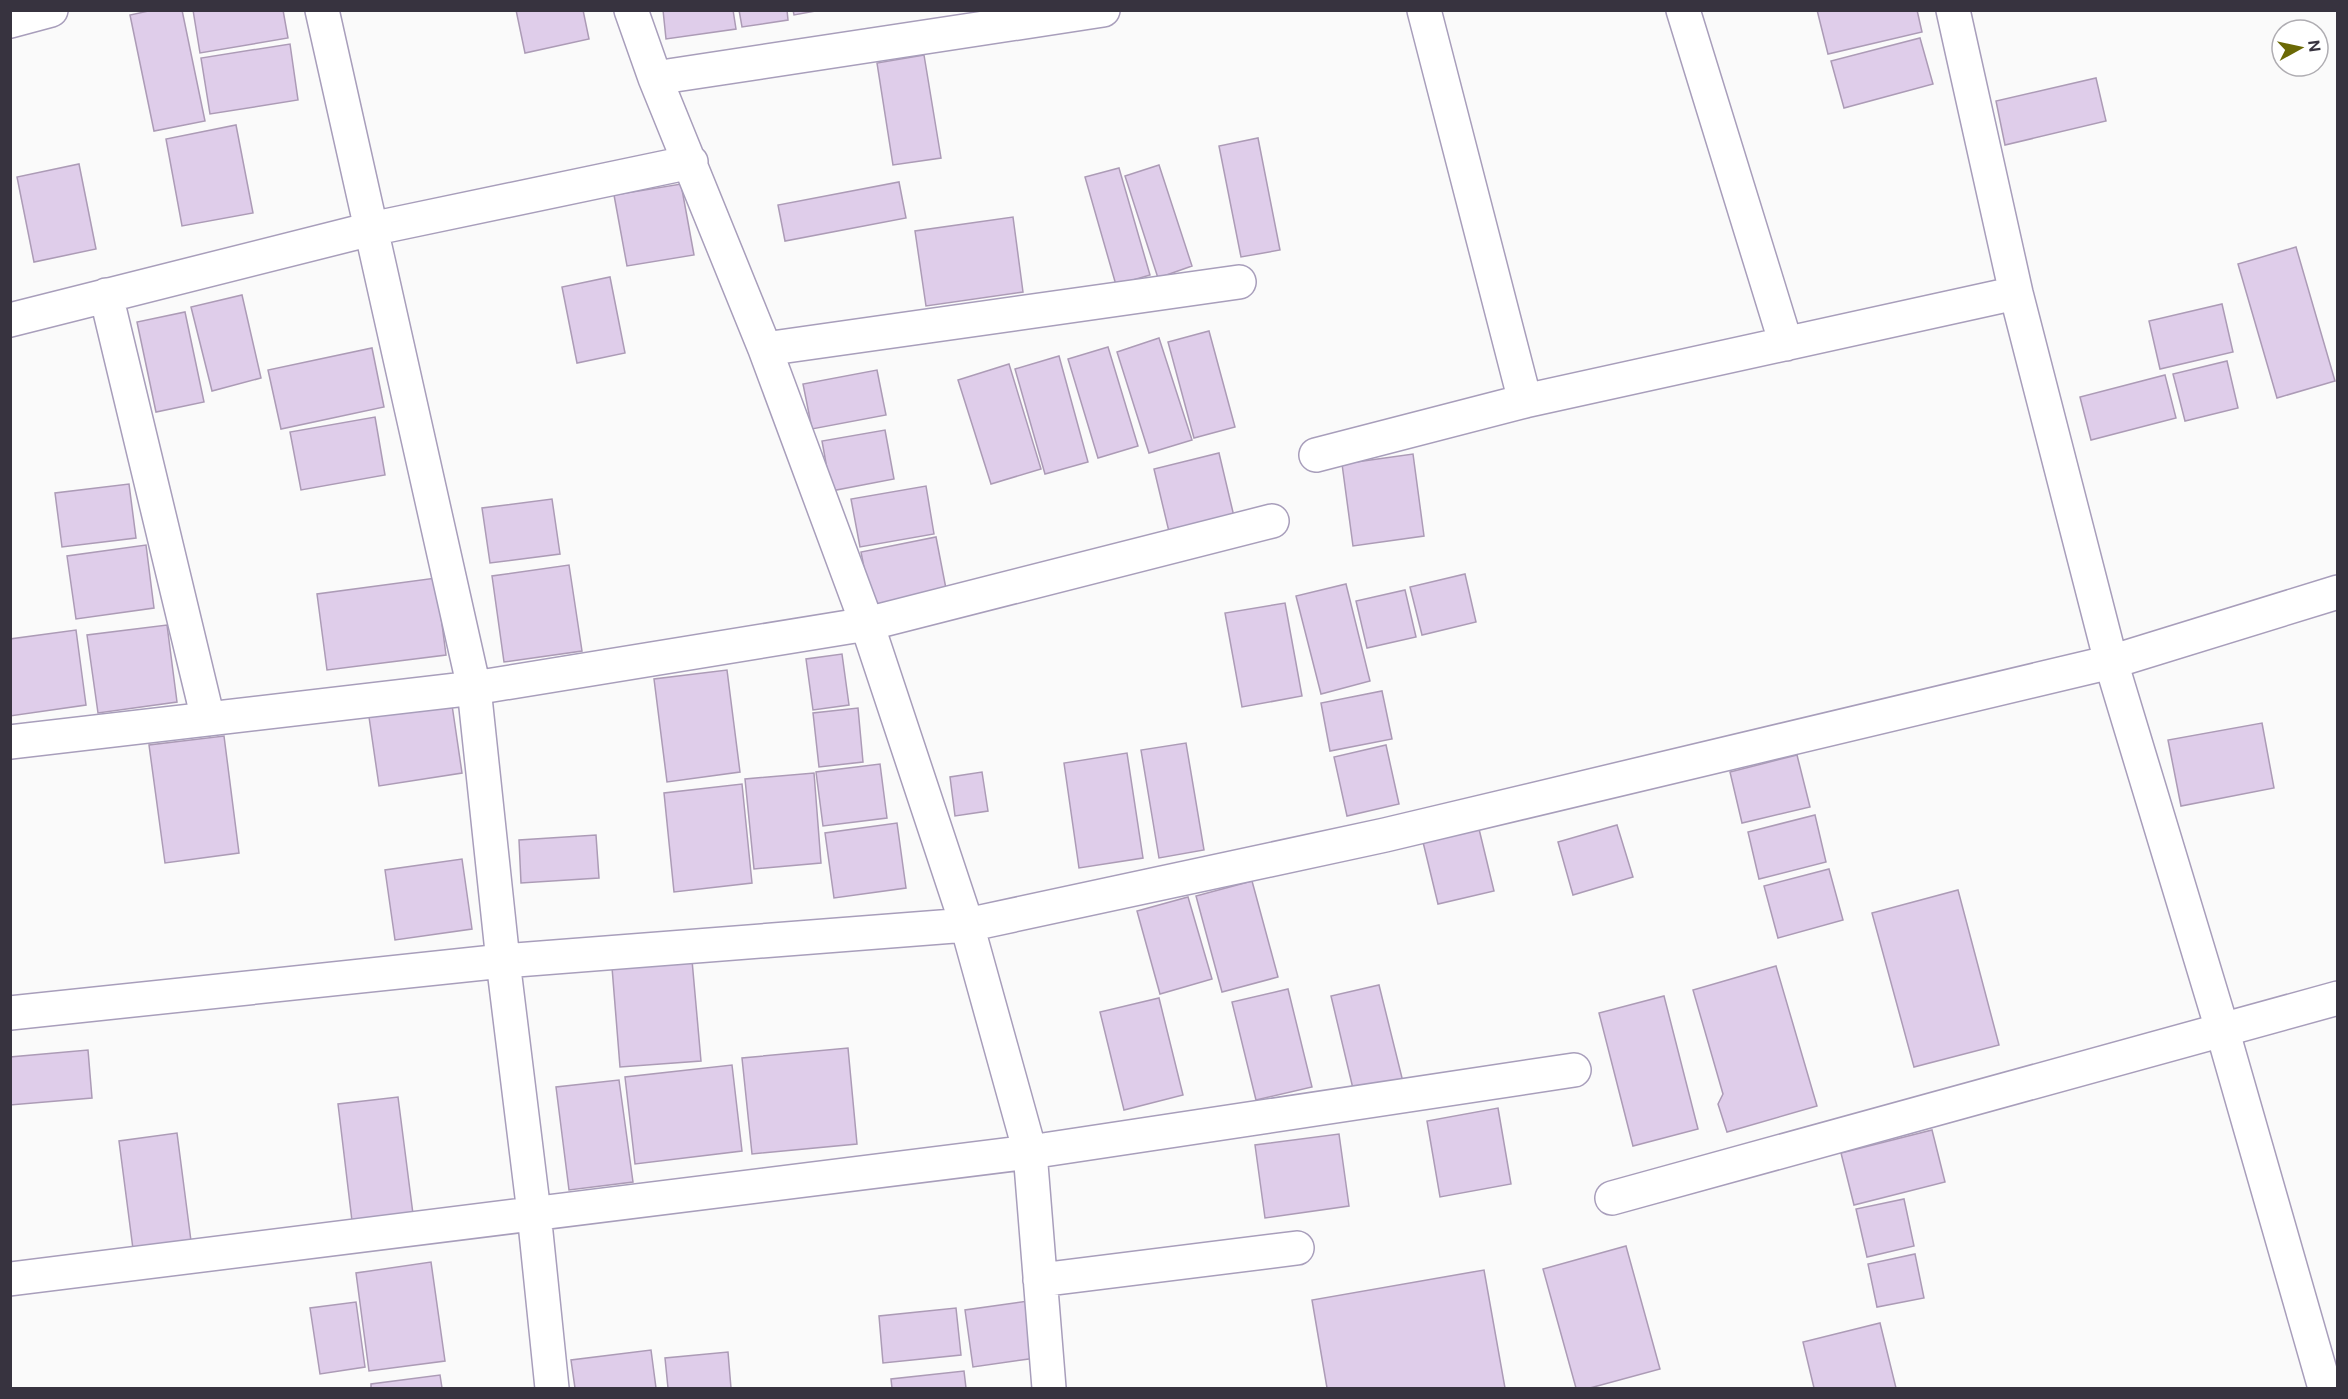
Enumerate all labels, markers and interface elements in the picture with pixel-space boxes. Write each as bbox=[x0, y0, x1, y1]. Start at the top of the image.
north arrow bbox=[2270, 18, 2330, 78]
text: N bbox=[2303, 39, 2326, 53]

